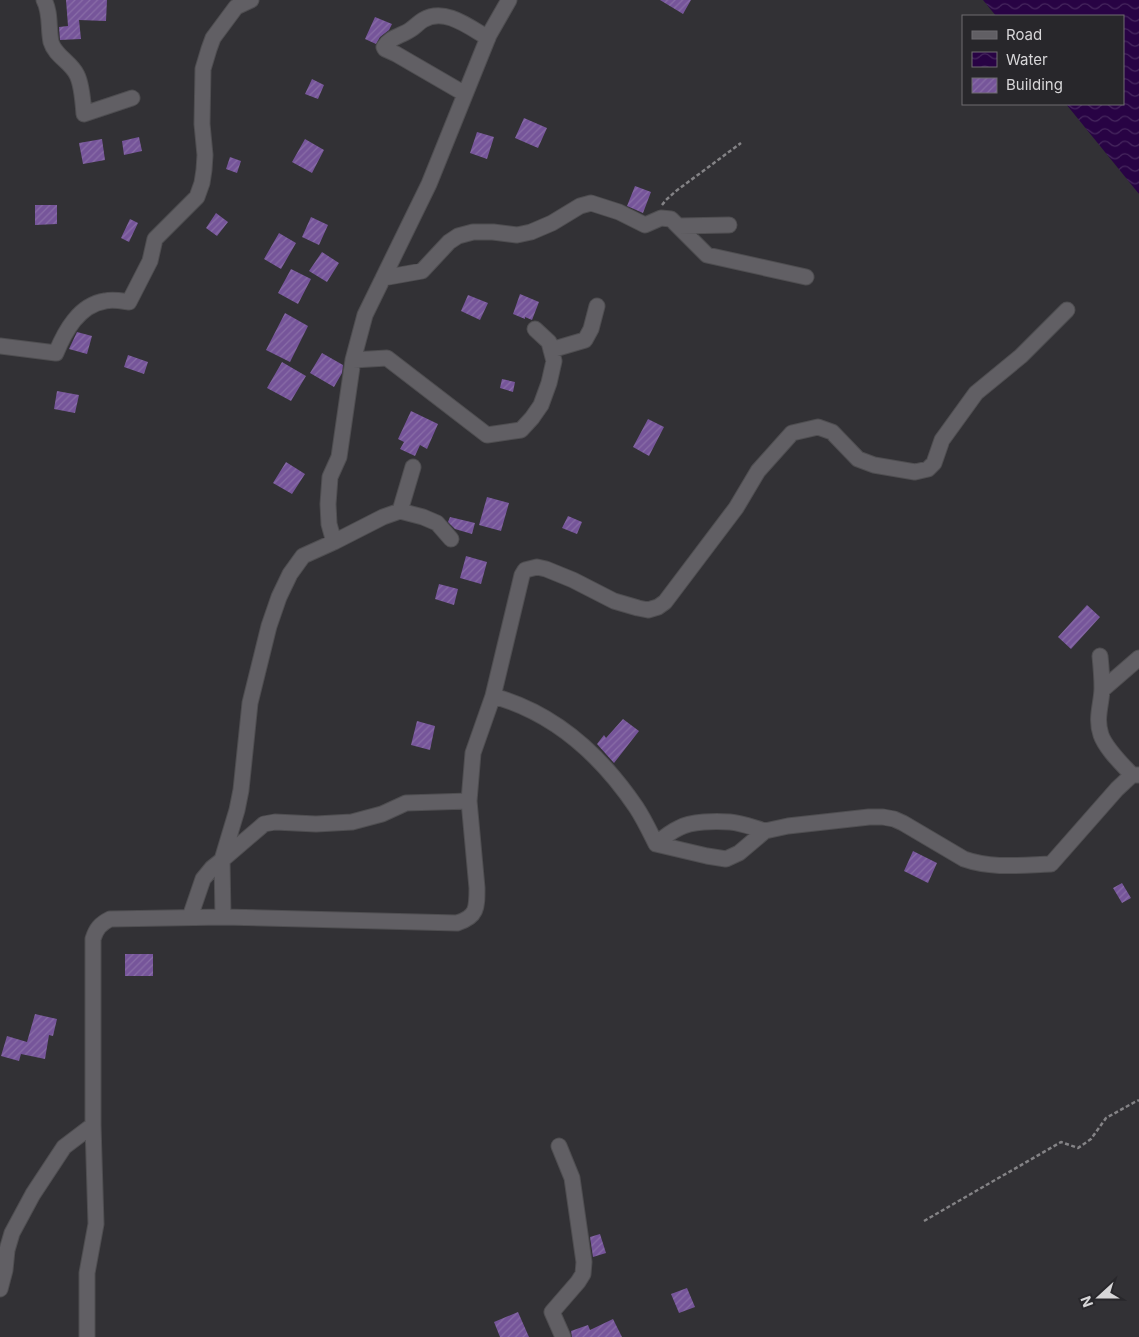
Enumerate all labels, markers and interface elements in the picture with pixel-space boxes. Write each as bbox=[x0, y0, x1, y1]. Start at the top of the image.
legend bbox=[962, 15, 1124, 105]
text: Road bbox=[1006, 25, 1042, 44]
text: Water bbox=[1006, 50, 1048, 69]
text: Building bbox=[1006, 75, 1063, 94]
north arrow bbox=[1074, 1272, 1124, 1322]
text: N bbox=[1077, 1294, 1096, 1310]

